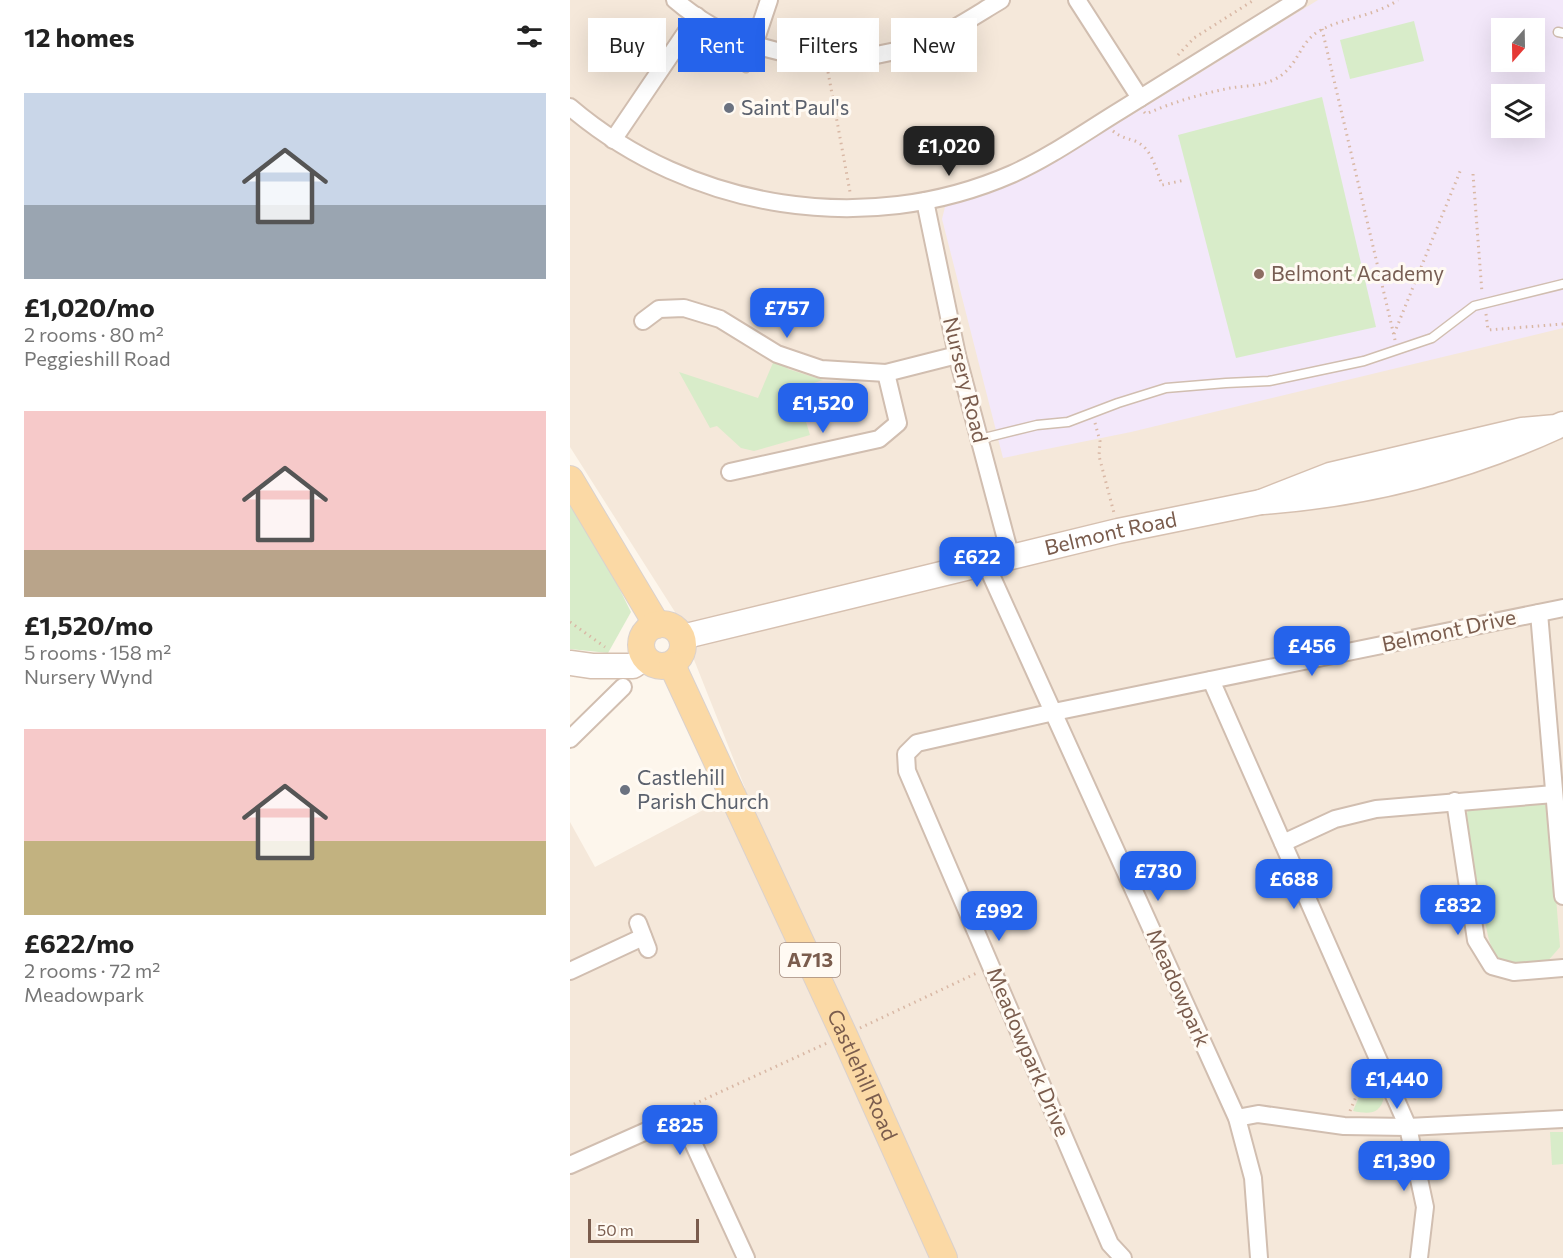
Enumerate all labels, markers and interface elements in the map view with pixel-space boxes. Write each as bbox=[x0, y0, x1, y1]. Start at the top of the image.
chip: Buy bbox=[588, 18, 666, 72]
chip: Rent bbox=[678, 18, 765, 72]
chip: Filters bbox=[777, 18, 879, 72]
chip: New bbox=[891, 18, 977, 72]
north arrow bbox=[1491, 18, 1545, 72]
map controls bbox=[1491, 18, 1545, 138]
icon: filters bbox=[513, 20, 546, 53]
text: 12 homes bbox=[24, 21, 135, 52]
button: layers bbox=[1491, 84, 1545, 138]
place label: Saint Paul's bbox=[741, 94, 849, 119]
marker: Saint Paul's bbox=[722, 101, 736, 115]
pin: £1,020 bbox=[900, 126, 998, 177]
icon: home bbox=[231, 132, 339, 240]
text: £1,020 bbox=[917, 133, 981, 157]
place label: Belmont Academy bbox=[1271, 260, 1444, 285]
marker: Belmont Academy bbox=[1252, 267, 1266, 281]
pin: £757 bbox=[751, 288, 823, 339]
text: £1,020/mo bbox=[24, 291, 155, 322]
text: £757 bbox=[764, 295, 810, 319]
street label: Nursery Road bbox=[939, 314, 994, 445]
text: 2 rooms · 80 m² bbox=[24, 322, 164, 346]
text: Peggieshill Road bbox=[24, 346, 171, 370]
pin: £1,520 bbox=[774, 383, 872, 434]
text: £1,520 bbox=[792, 390, 854, 414]
icon: home bbox=[231, 450, 339, 558]
street label: Belmont Road bbox=[1042, 505, 1179, 559]
pin: £622 bbox=[941, 537, 1013, 588]
text: £622 bbox=[953, 544, 1001, 568]
street label: Belmont Drive bbox=[1379, 603, 1518, 656]
text: £1,520/mo bbox=[24, 609, 153, 640]
pin: £456 bbox=[1276, 626, 1348, 677]
text: £456 bbox=[1288, 633, 1336, 657]
text: 5 rooms · 158 m² bbox=[24, 640, 171, 664]
text: Nursery Wynd bbox=[24, 664, 153, 688]
place label: Castlehill Parish Church bbox=[637, 764, 769, 813]
icon: home bbox=[231, 768, 339, 876]
marker: Castlehill Parish Church bbox=[618, 783, 632, 797]
pin: £730 bbox=[1122, 851, 1194, 902]
text: £730 bbox=[1134, 858, 1182, 882]
pin: £688 bbox=[1258, 859, 1330, 910]
text: £688 bbox=[1269, 866, 1319, 890]
pin: £832 bbox=[1422, 885, 1494, 936]
pin: £992 bbox=[963, 891, 1035, 942]
text: £832 bbox=[1434, 892, 1482, 916]
text: £992 bbox=[975, 898, 1023, 922]
street label: Meadowpark bbox=[1142, 925, 1216, 1050]
text: £622/mo bbox=[24, 927, 134, 958]
road number: A713 bbox=[780, 943, 840, 977]
text: 2 rooms · 72 m² bbox=[24, 958, 160, 982]
street label: Meadowpark Drive bbox=[982, 963, 1076, 1140]
text: Meadowpark bbox=[24, 982, 144, 1006]
street label: Castlehill Road bbox=[823, 1005, 904, 1144]
pin: £1,440 bbox=[1348, 1059, 1446, 1110]
text: £1,440 bbox=[1365, 1066, 1429, 1090]
pin: £825 bbox=[644, 1105, 716, 1156]
text: £825 bbox=[656, 1112, 704, 1136]
pin: £1,390 bbox=[1355, 1141, 1453, 1192]
text: £1,390 bbox=[1372, 1148, 1436, 1172]
scale bar bbox=[588, 1216, 699, 1244]
text: 50 m bbox=[597, 1220, 634, 1239]

